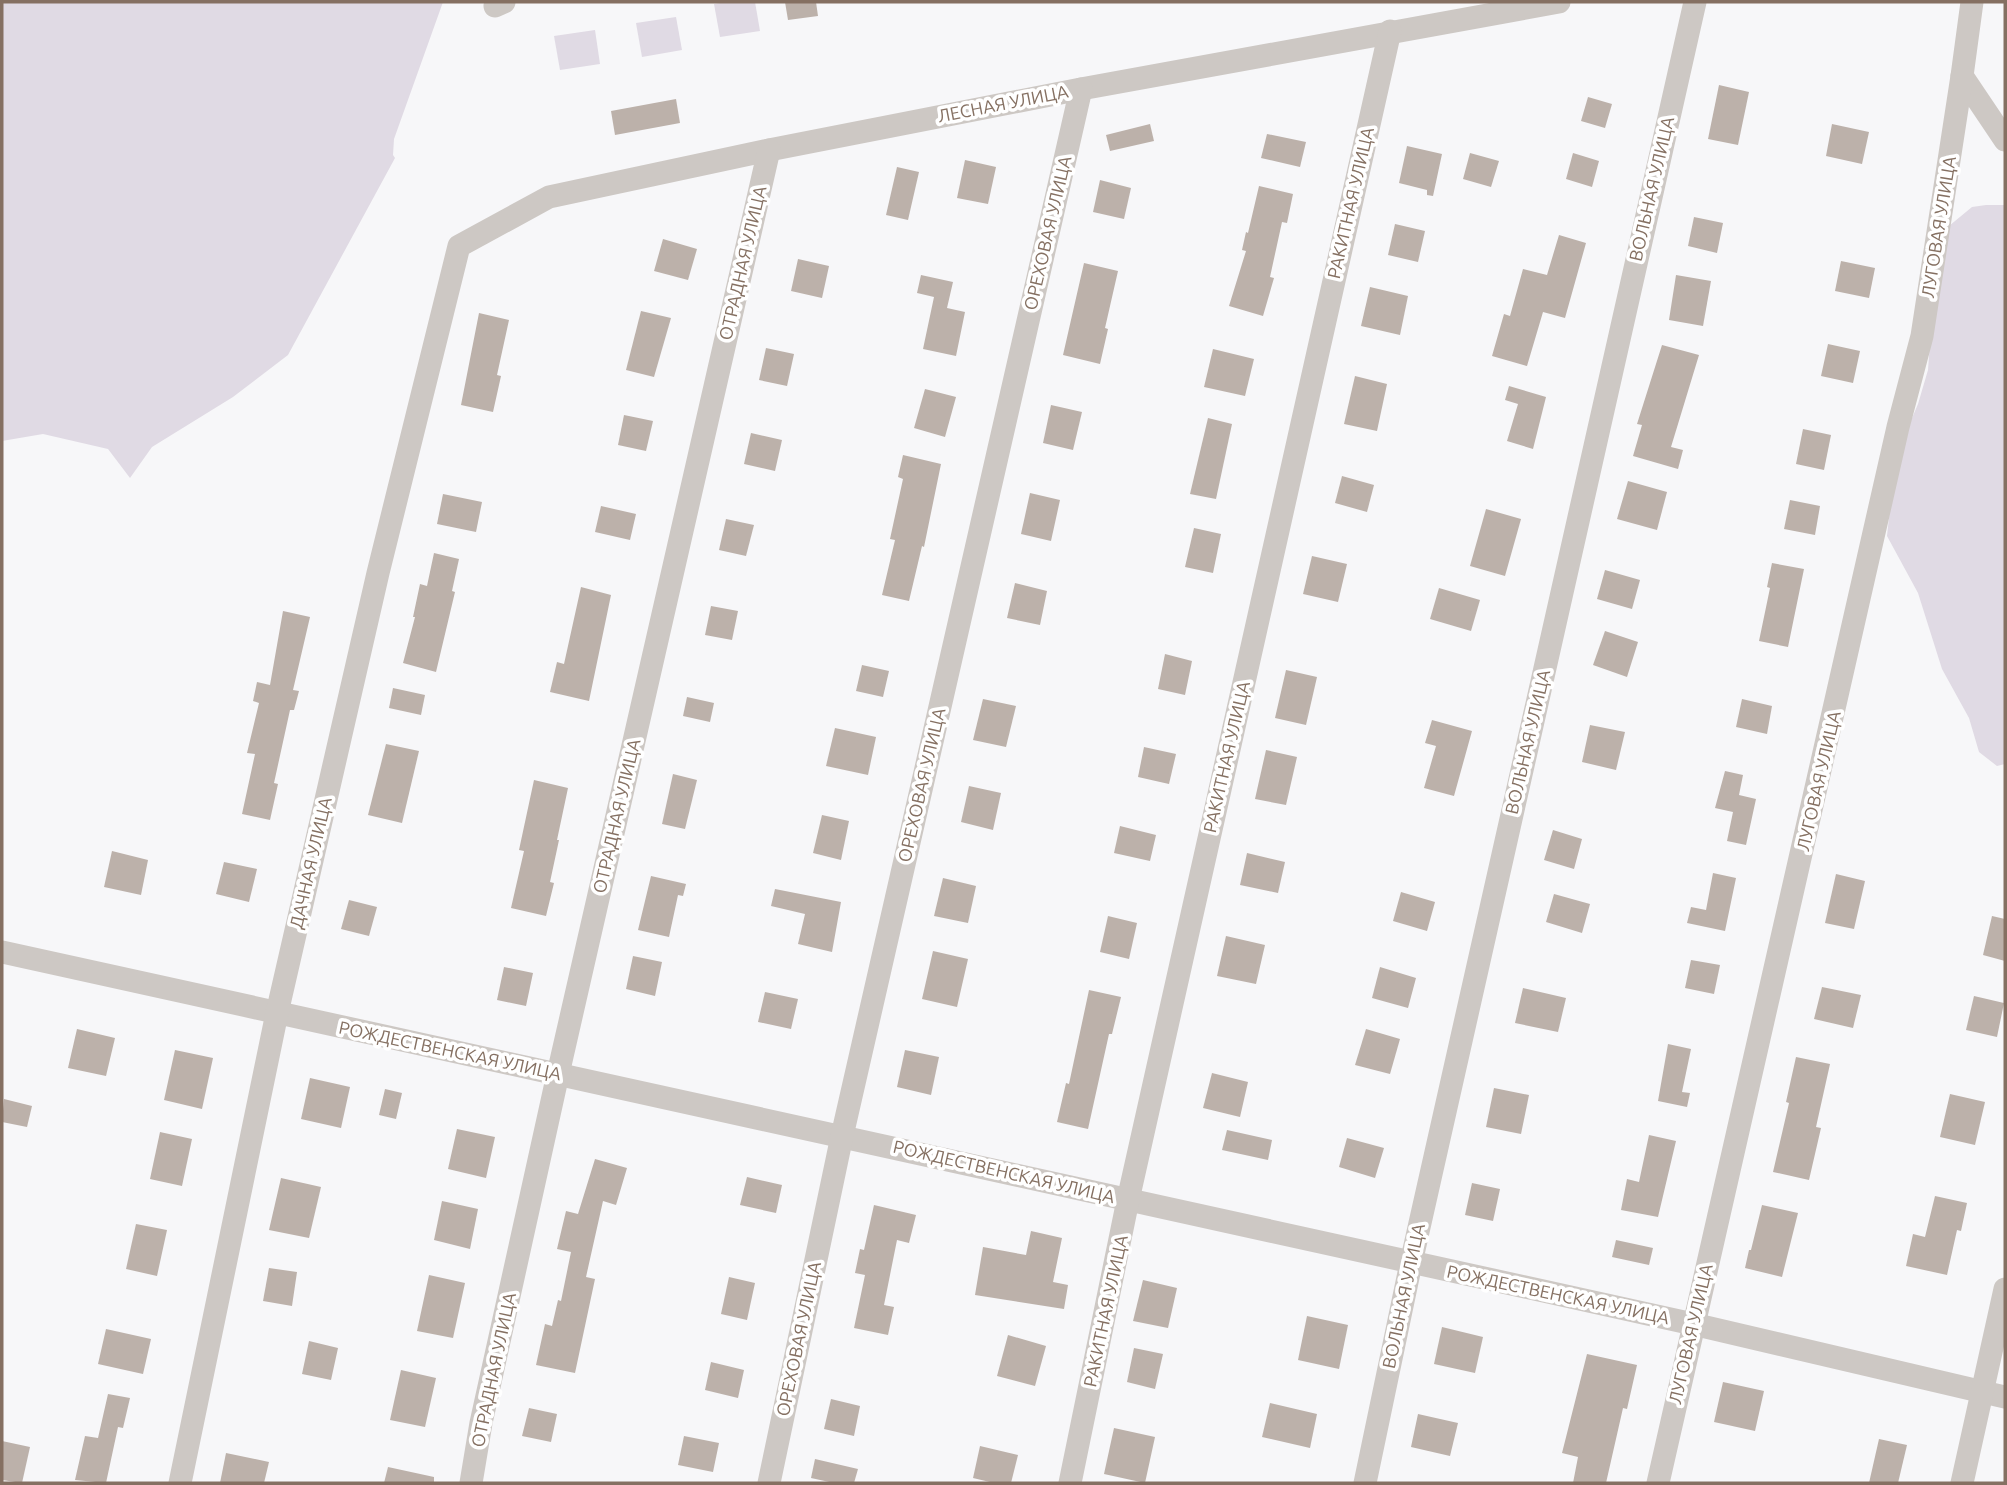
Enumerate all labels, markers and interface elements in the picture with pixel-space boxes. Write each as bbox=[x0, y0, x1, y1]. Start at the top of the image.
street label: ЛЕСНАЯ УЛИЦА bbox=[936, 81, 1070, 125]
street label: ВОЛЬНАЯ УЛИЦА bbox=[1625, 114, 1677, 263]
street label: РАКИТНАЯ УЛИЦА bbox=[1323, 125, 1377, 280]
street label: ОРЕХОВАЯ УЛИЦА bbox=[1020, 153, 1075, 312]
street label: ЛУГОВАЯ УЛИЦА bbox=[1917, 154, 1959, 299]
street label: ОТРАДНАЯ УЛИЦА bbox=[715, 183, 770, 342]
street label: ВОЛЬНАЯ УЛИЦА bbox=[1501, 667, 1553, 816]
street label: РАКИТНАЯ УЛИЦА bbox=[1199, 679, 1253, 834]
street label: ОРЕХОВАЯ УЛИЦА bbox=[894, 705, 949, 864]
street label: ЛУГОВАЯ УЛИЦА bbox=[1792, 708, 1844, 853]
street label: ОТРАДНАЯ УЛИЦА bbox=[589, 736, 644, 895]
street label: ДАЧНАЯ УЛИЦА bbox=[285, 795, 335, 930]
street label: РОЖДЕСТВЕНСКАЯ УЛИЦА bbox=[337, 1017, 564, 1083]
street label: РОЖДЕСТВЕНСКАЯ УЛИЦА bbox=[891, 1136, 1117, 1206]
street label: ВОЛЬНАЯ УЛИЦА bbox=[1378, 1221, 1428, 1370]
street label: РАКИТНАЯ УЛИЦА bbox=[1079, 1233, 1131, 1389]
street label: ОРЕХОВАЯ УЛИЦА bbox=[772, 1259, 824, 1418]
street label: РОЖДЕСТВЕНСКАЯ УЛИЦА bbox=[1445, 1261, 1672, 1327]
street label: ЛУГОВАЯ УЛИЦА bbox=[1664, 1261, 1716, 1406]
street label: ОТРАДНАЯ УЛИЦА bbox=[467, 1290, 519, 1449]

